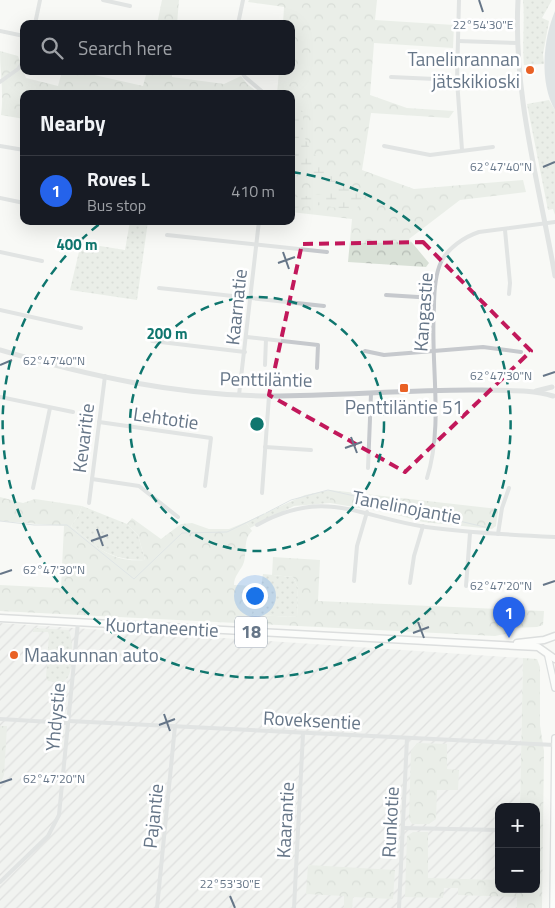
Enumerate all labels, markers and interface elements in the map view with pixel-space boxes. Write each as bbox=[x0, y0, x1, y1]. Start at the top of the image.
text: 22°54'30"E bbox=[453, 15, 514, 34]
search box bbox=[20, 20, 295, 75]
text: Search here bbox=[78, 33, 172, 62]
icon: search bbox=[38, 34, 66, 62]
place label: Tanelinrannan jätskikioski bbox=[407, 44, 520, 95]
marker: Tanelinrannan jätskikioski bbox=[524, 64, 536, 76]
text: Nearby bbox=[40, 107, 105, 139]
text: 62°47'40"N bbox=[470, 157, 532, 176]
text: Roves L bbox=[87, 164, 150, 193]
text: 1 bbox=[52, 179, 60, 203]
text: 410 m bbox=[231, 179, 275, 203]
text: Bus stop bbox=[87, 193, 146, 217]
text: 400 m bbox=[56, 233, 98, 256]
street label: Kaarnatie bbox=[217, 267, 254, 347]
street label: Kangastie bbox=[405, 272, 440, 352]
text: 200 m bbox=[146, 322, 188, 345]
text: 62°47'40"N bbox=[23, 351, 85, 370]
street label: Penttiläntie bbox=[219, 363, 313, 394]
text: 62°47'30"N bbox=[470, 366, 532, 385]
marker: Penttiläntie 51 bbox=[398, 382, 410, 394]
place label: Penttiläntie 51 bbox=[345, 392, 463, 421]
street label: Lehtotie bbox=[131, 399, 201, 436]
street label: Kevaritie bbox=[64, 402, 101, 474]
centre of rings bbox=[248, 415, 266, 433]
street label: Tanelinojantie bbox=[350, 482, 464, 531]
text: 62°47'30"N bbox=[23, 560, 85, 579]
text: 62°47'20"N bbox=[470, 576, 532, 595]
your location bbox=[242, 583, 268, 609]
pin: 1 bbox=[493, 597, 525, 638]
street label: Kuortaneentie bbox=[105, 609, 219, 644]
road number: 18 bbox=[235, 616, 267, 648]
place label: Maakunnan auto bbox=[24, 640, 159, 669]
marker: Maakunnan auto bbox=[8, 649, 20, 661]
street label: Yhdystie bbox=[37, 681, 72, 752]
street label: Roveksentie bbox=[262, 702, 362, 737]
text: 62°47'20"N bbox=[23, 769, 85, 788]
street label: Kaarantie bbox=[268, 781, 301, 859]
street label: Pajantie bbox=[135, 782, 170, 850]
street label: Runkotie bbox=[373, 786, 406, 858]
map controls bbox=[495, 803, 540, 893]
button: + bbox=[495, 803, 540, 848]
button: − bbox=[495, 848, 540, 893]
text: 22°53'30"E bbox=[200, 874, 261, 893]

